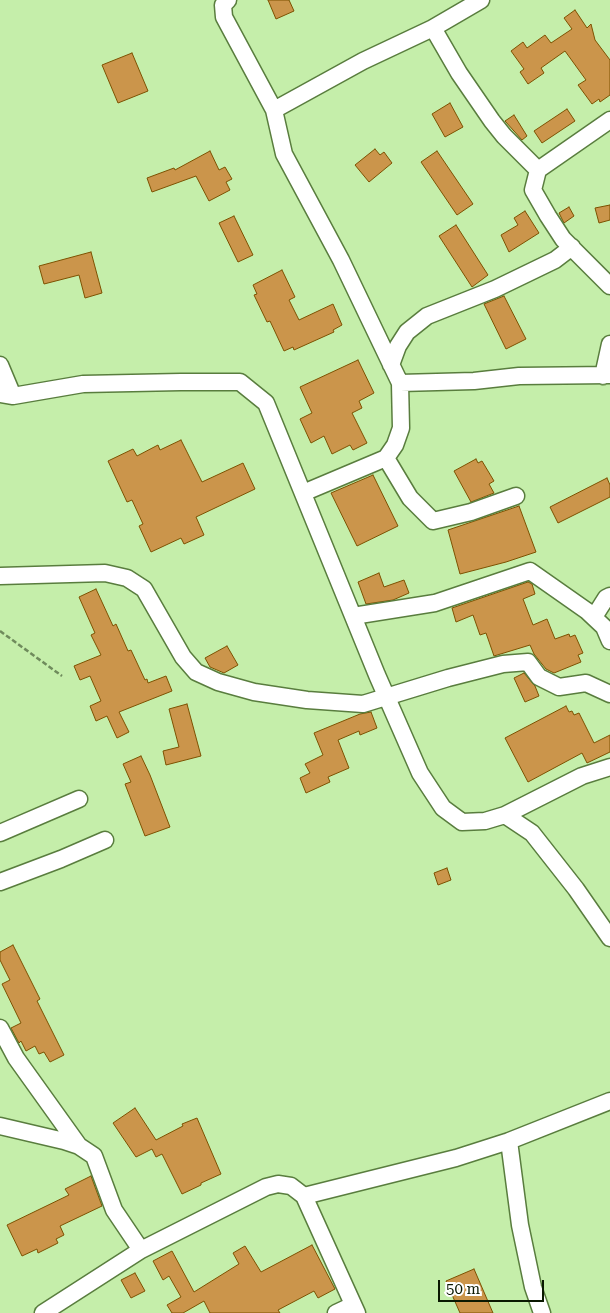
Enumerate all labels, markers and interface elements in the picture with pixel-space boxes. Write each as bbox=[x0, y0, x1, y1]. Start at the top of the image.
scale bar bbox=[440, 1270, 546, 1302]
text: 50 m bbox=[446, 1280, 480, 1298]

